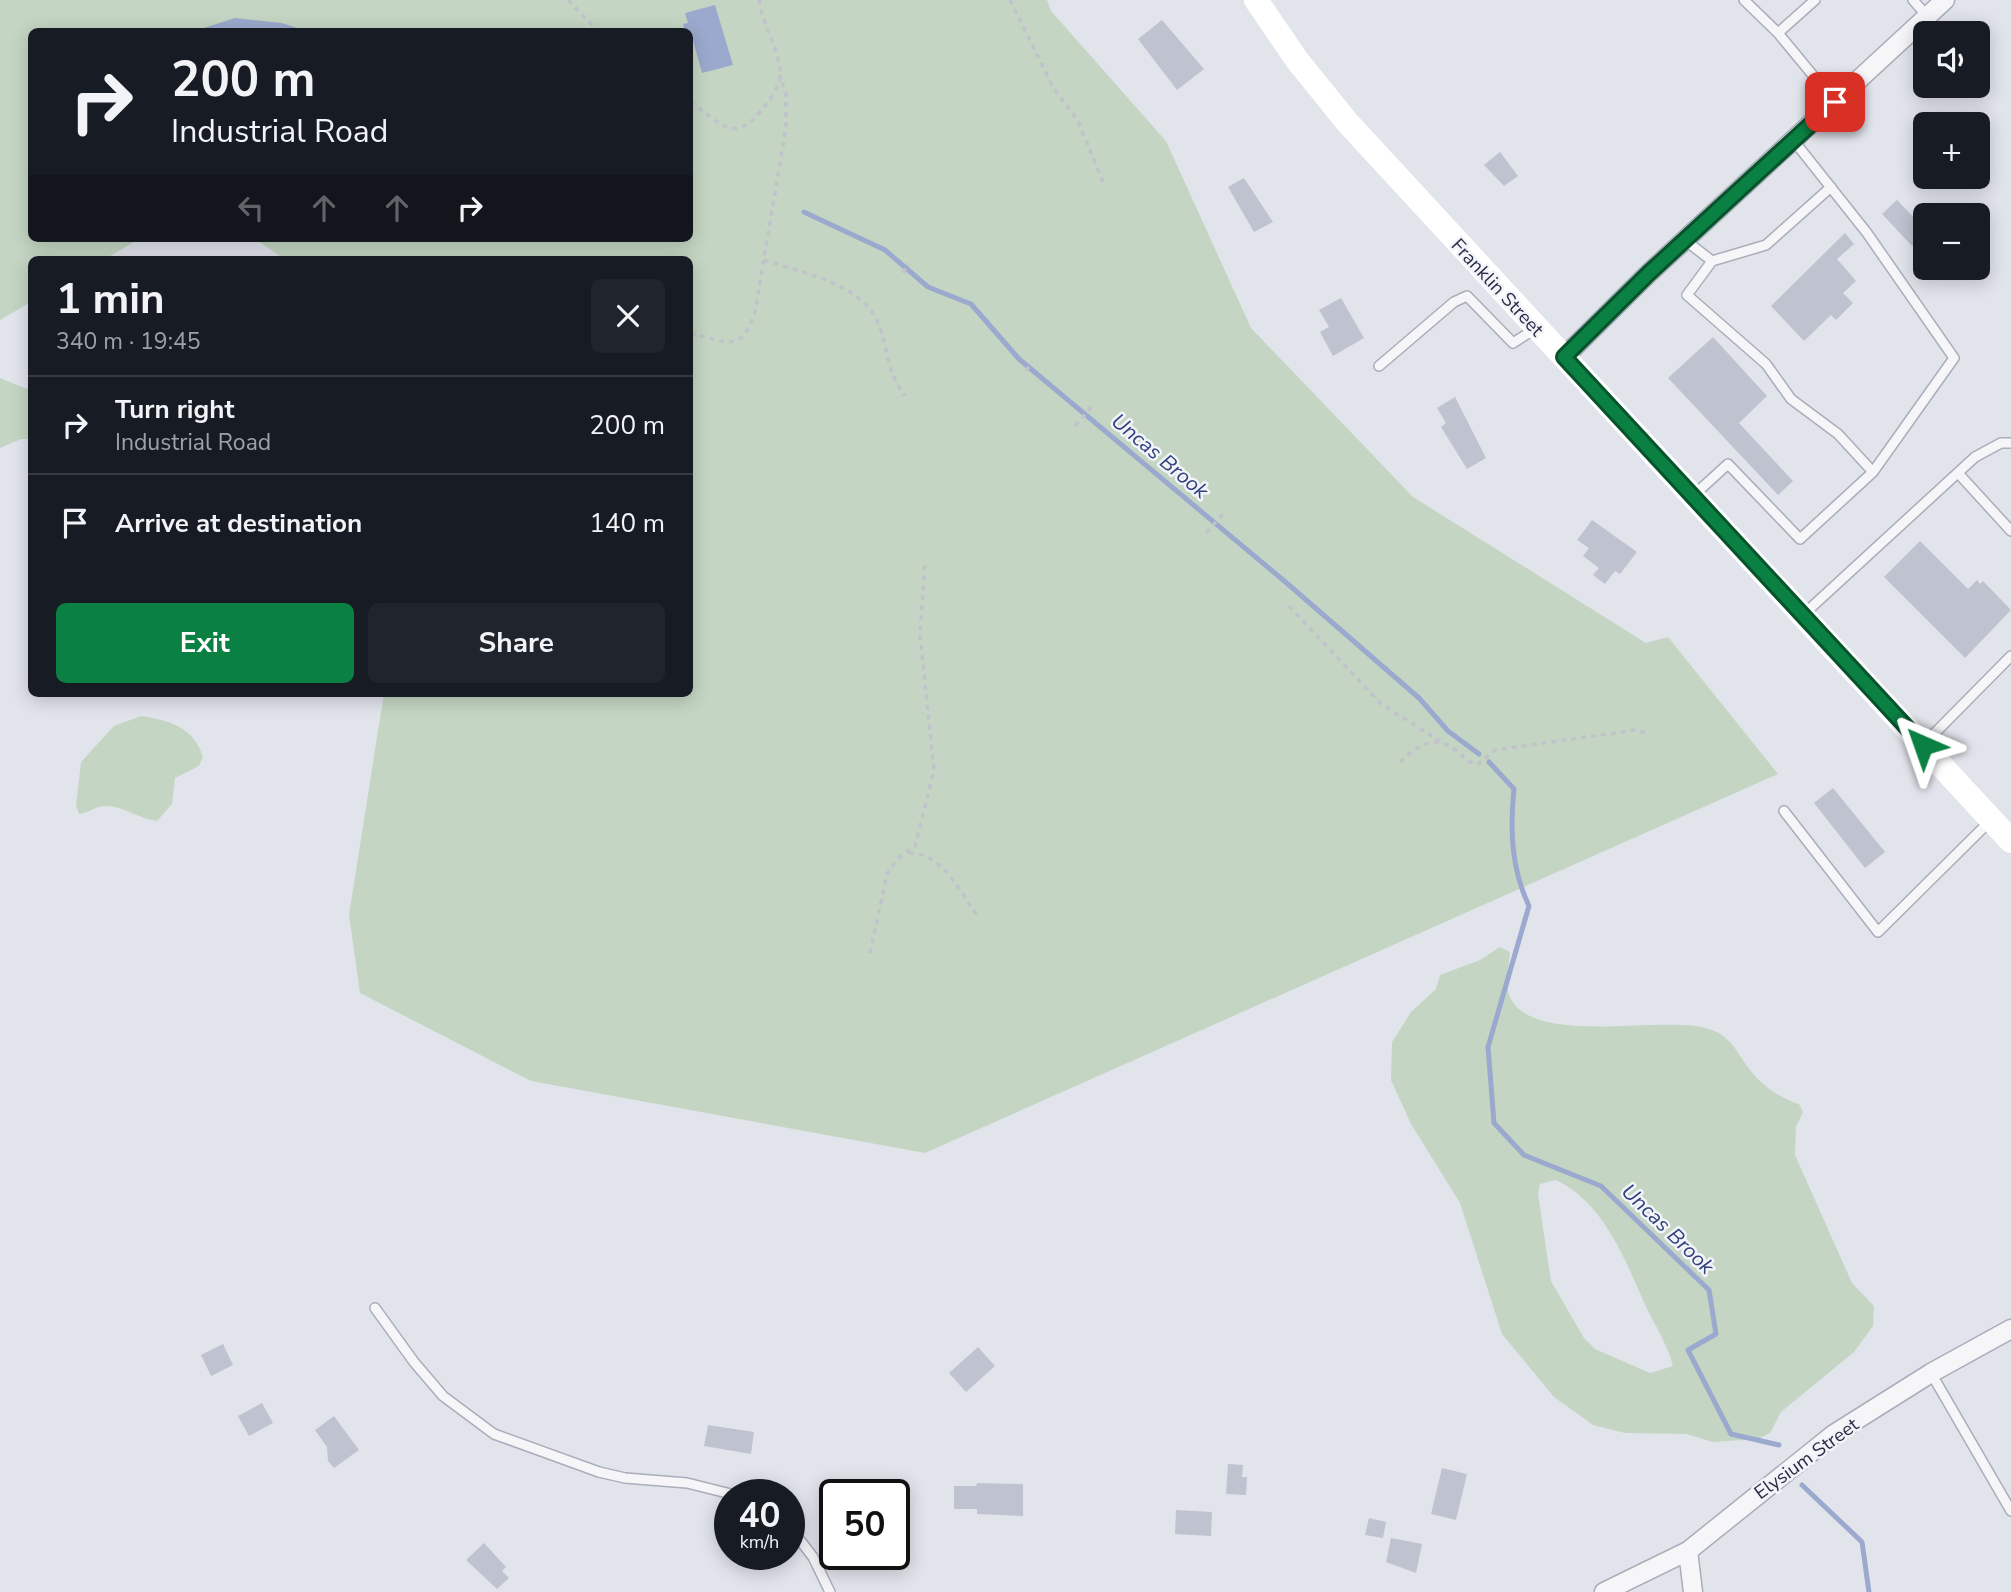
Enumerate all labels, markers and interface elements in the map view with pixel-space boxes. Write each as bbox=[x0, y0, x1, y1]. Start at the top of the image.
map controls bbox=[1913, 21, 1990, 280]
button: sound bbox=[1913, 21, 1990, 98]
text: 200 m bbox=[171, 46, 315, 113]
icon: right bbox=[56, 56, 147, 147]
pin bbox=[1805, 72, 1865, 132]
icon: arrive bbox=[1816, 83, 1854, 121]
text: Industrial Road bbox=[171, 110, 388, 153]
button: + bbox=[1913, 112, 1990, 189]
icon: left bbox=[232, 189, 270, 227]
icon: ahead bbox=[305, 189, 343, 227]
icon: ahead bbox=[378, 189, 416, 227]
icon: right bbox=[451, 189, 489, 227]
button: − bbox=[1913, 203, 1990, 280]
street label: Franklin Street bbox=[1445, 233, 1550, 342]
text: 1 min bbox=[56, 271, 165, 328]
button: close bbox=[591, 279, 665, 353]
text: 340 m · 19:45 bbox=[56, 326, 201, 357]
text: Turn right bbox=[115, 392, 234, 427]
icon: right bbox=[56, 406, 94, 444]
water label: Uncas Brook bbox=[1105, 407, 1215, 505]
text: 200 m bbox=[589, 408, 665, 443]
text: Industrial Road bbox=[115, 427, 271, 458]
icon: arrive bbox=[56, 504, 94, 542]
text: Arrive at destination bbox=[115, 506, 362, 541]
text: 140 m bbox=[589, 506, 665, 541]
button: Exit bbox=[56, 603, 354, 683]
button: Share bbox=[368, 603, 665, 683]
position arrow bbox=[1886, 708, 1960, 782]
water label: Uncas Brook bbox=[1616, 1178, 1721, 1281]
street label: Elysium Street bbox=[1749, 1412, 1864, 1506]
speed limit sign: 50 bbox=[819, 1479, 910, 1570]
text: 40 bbox=[738, 1492, 781, 1539]
text: km/h bbox=[740, 1530, 779, 1554]

